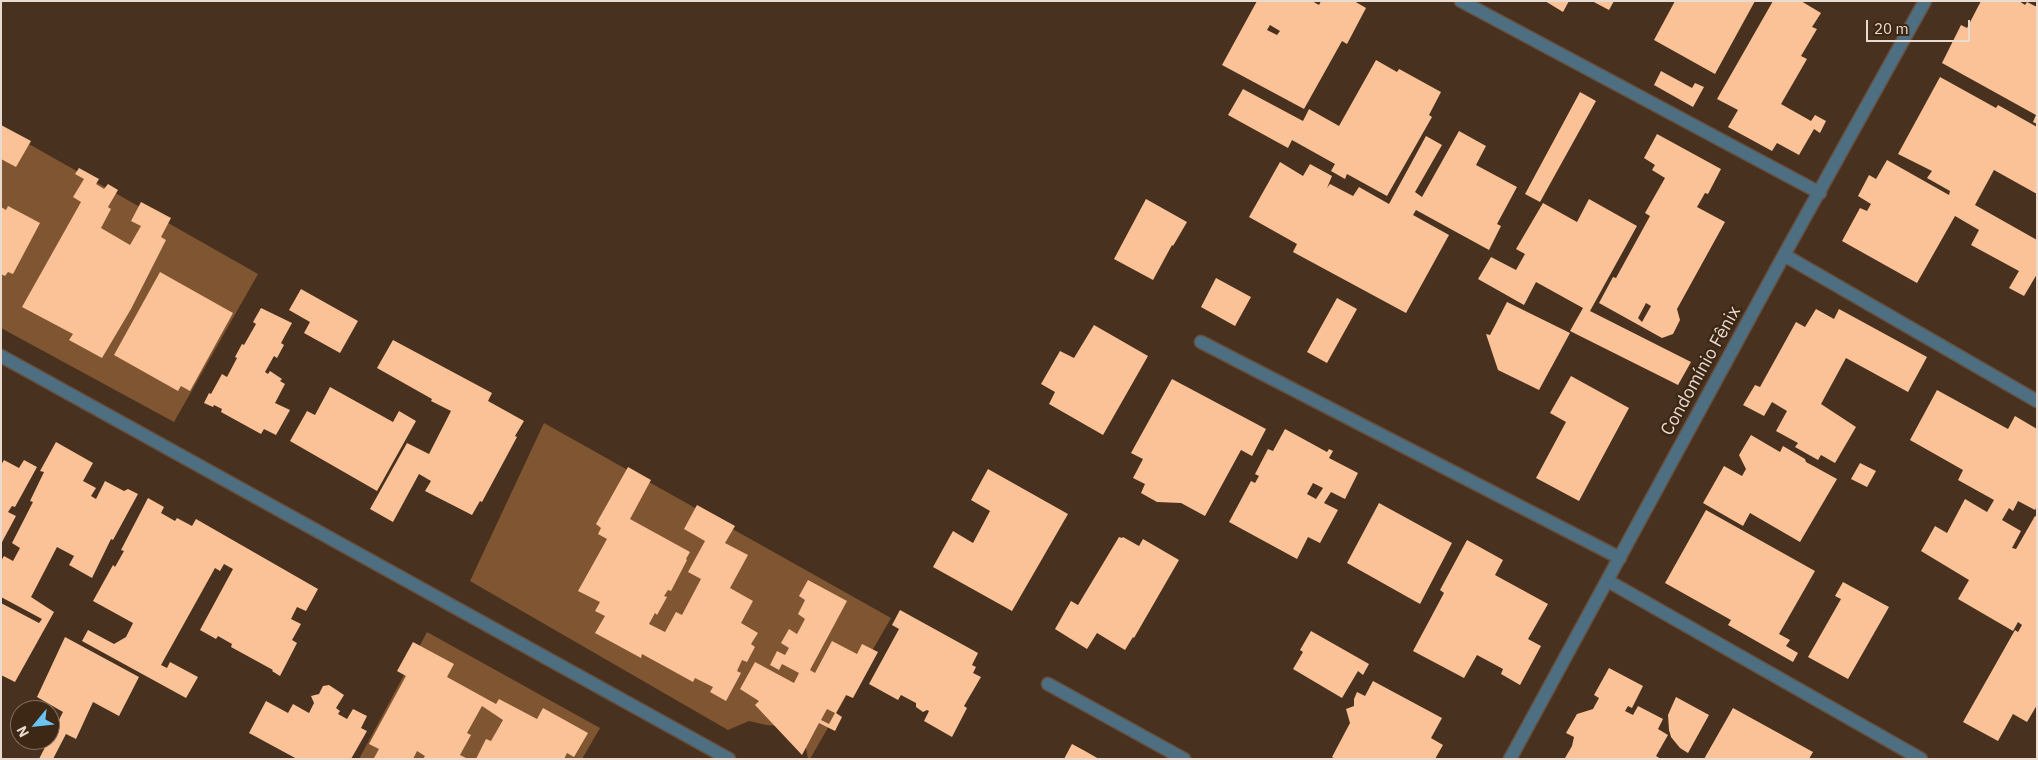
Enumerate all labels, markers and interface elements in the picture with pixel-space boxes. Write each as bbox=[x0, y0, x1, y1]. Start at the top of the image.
scale bar bbox=[1868, 10, 1972, 42]
text: 20 m bbox=[1874, 19, 1909, 38]
street label: Condomínio Fênix bbox=[1656, 303, 1746, 439]
north arrow bbox=[10, 700, 60, 750]
text: N bbox=[12, 723, 33, 740]

